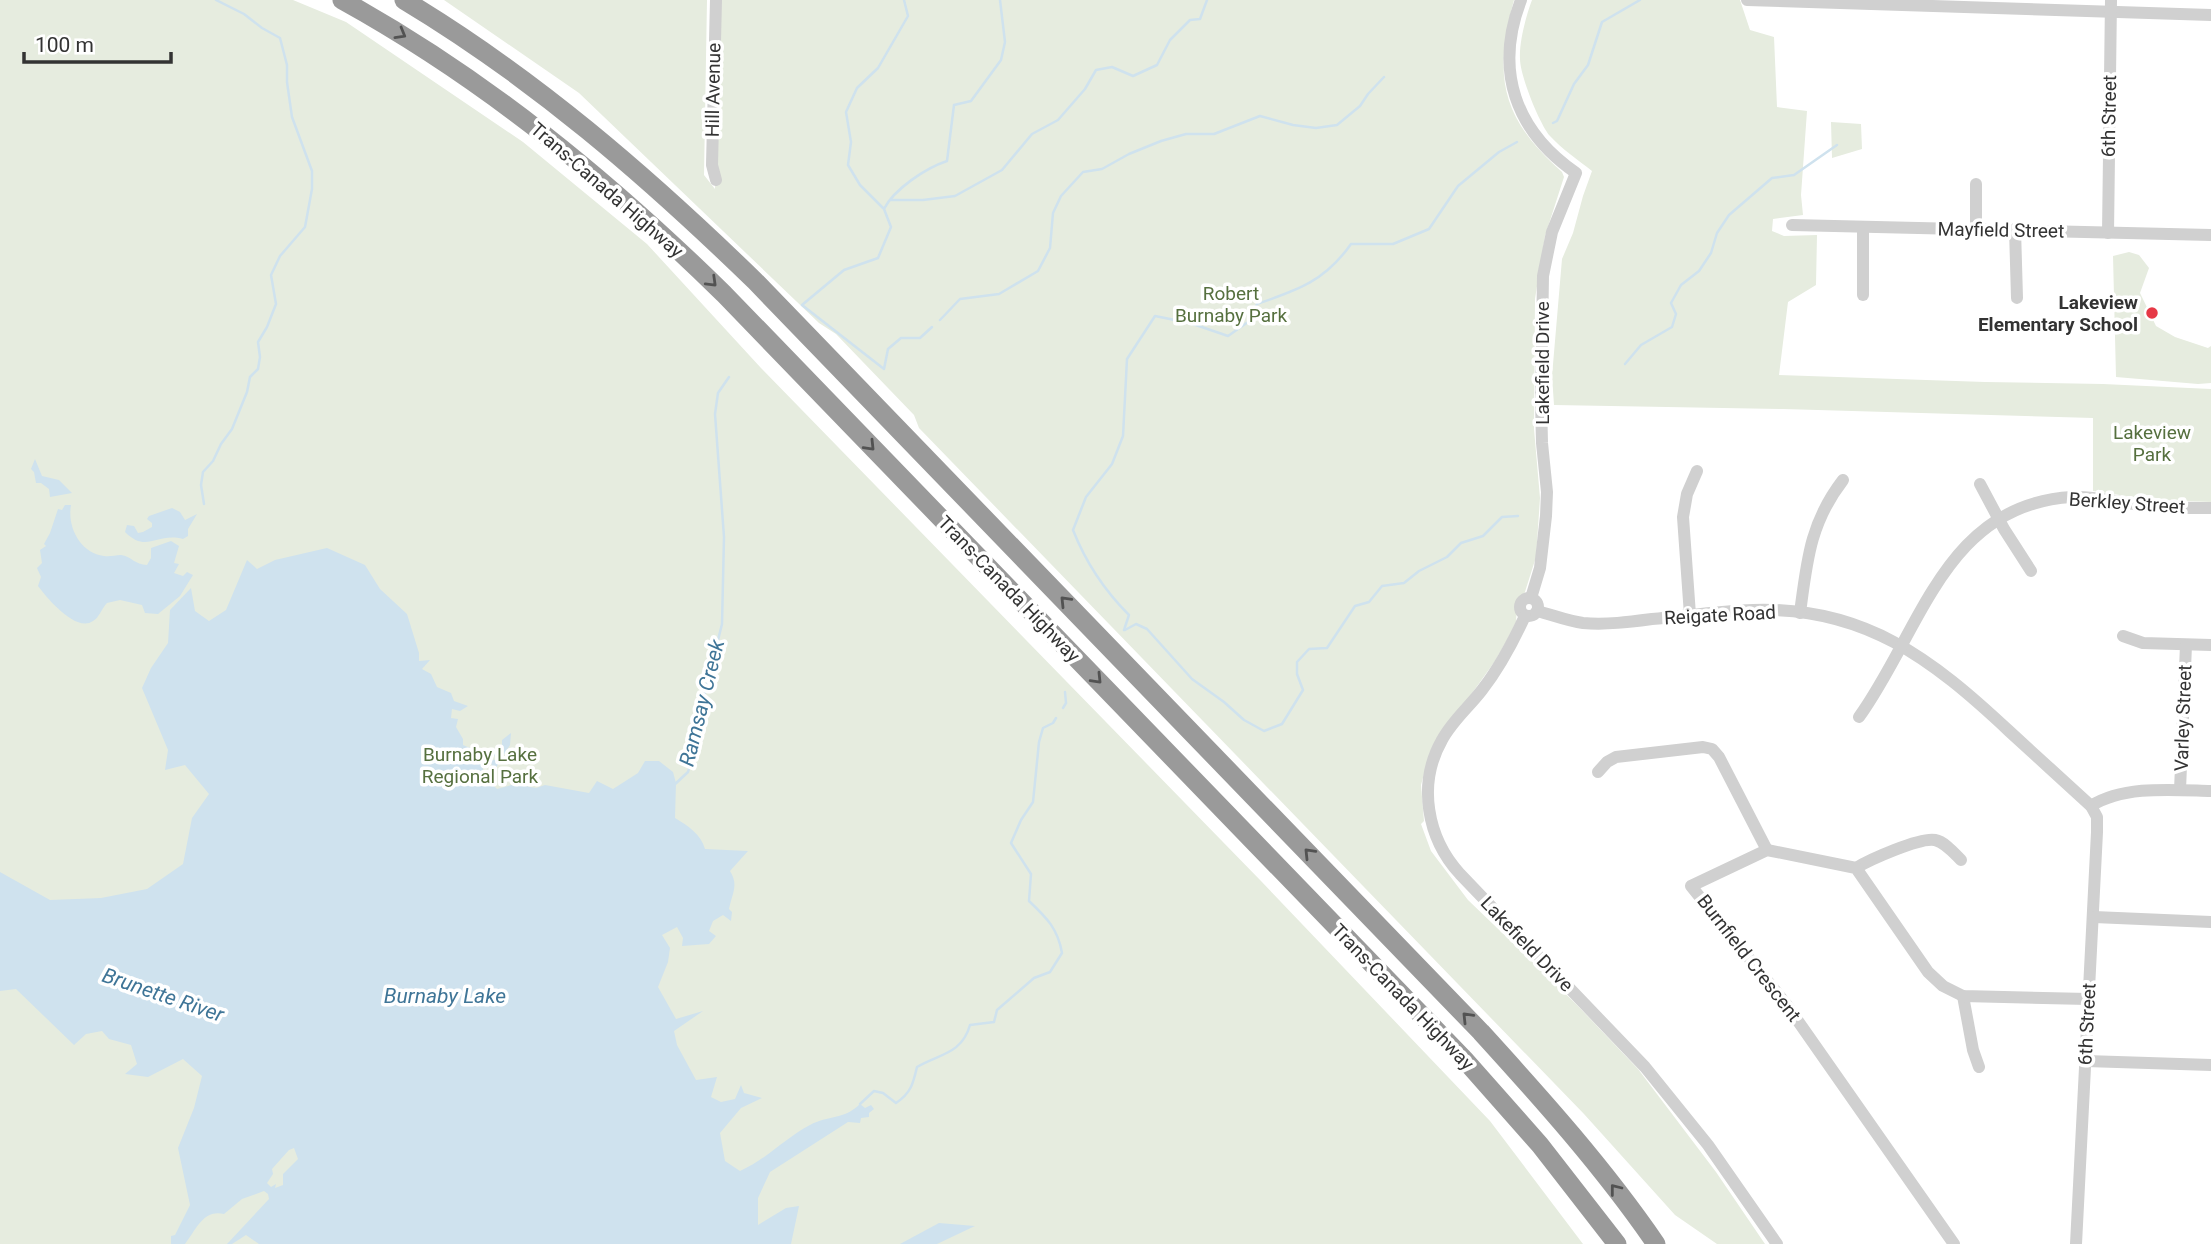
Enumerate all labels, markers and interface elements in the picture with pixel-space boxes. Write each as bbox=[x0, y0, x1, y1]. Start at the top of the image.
scale bar bbox=[24, 21, 172, 65]
one-way arrow bbox=[393, 26, 406, 39]
text: 100 m bbox=[35, 33, 94, 57]
street label: Hill Avenue bbox=[701, 43, 725, 137]
street label: 6th Street bbox=[2097, 75, 2121, 157]
street label: Trans-Canada Highway bbox=[526, 117, 688, 263]
street label: Mayfield Street bbox=[1938, 217, 2064, 243]
one-way arrow bbox=[704, 274, 717, 287]
park label: Robert Burnaby Park bbox=[1175, 282, 1287, 327]
place label: Lakeview Elementary School bbox=[1978, 291, 2138, 336]
street label: Lakefield Drive bbox=[1531, 301, 1554, 425]
marker: Lakeview Elementary School bbox=[2144, 305, 2160, 321]
park label: Lakeview Park bbox=[2113, 421, 2191, 466]
one-way arrow bbox=[862, 438, 875, 451]
street label: Berkley Street bbox=[2068, 487, 2186, 519]
street label: Trans-Canada Highway bbox=[933, 511, 1085, 667]
one-way arrow bbox=[1061, 597, 1074, 610]
street label: Reigate Road bbox=[1663, 601, 1777, 629]
water label: Ramsay Creek bbox=[675, 637, 729, 769]
street label: Varley Street bbox=[2170, 664, 2196, 772]
one-way arrow bbox=[1088, 671, 1101, 684]
park label: Burnaby Lake Regional Park bbox=[422, 743, 539, 788]
one-way arrow bbox=[1304, 848, 1317, 861]
street label: Burnfield Crescent bbox=[1692, 890, 1806, 1026]
street label: Lakefield Drive bbox=[1476, 892, 1578, 996]
street label: Trans-Canada Highway bbox=[1327, 919, 1479, 1075]
water label: Brunette River bbox=[99, 963, 228, 1027]
street label: 6th Street bbox=[2073, 982, 2101, 1066]
water label: Burnaby Lake bbox=[384, 984, 506, 1008]
one-way arrow bbox=[1462, 1012, 1475, 1025]
one-way arrow bbox=[1611, 1185, 1623, 1198]

